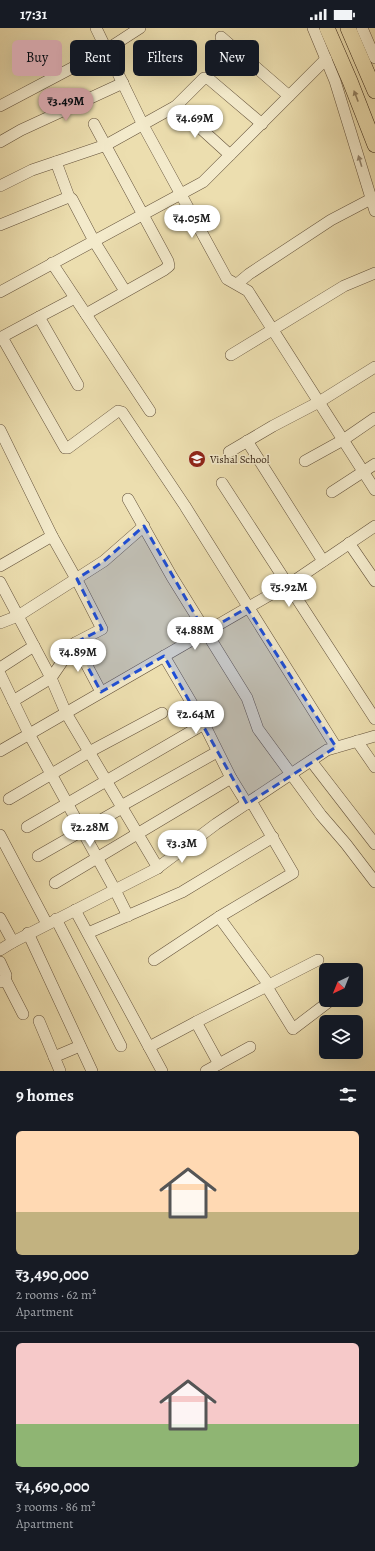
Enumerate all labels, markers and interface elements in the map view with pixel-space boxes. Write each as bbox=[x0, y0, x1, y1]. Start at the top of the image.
text: 17:31 bbox=[20, 4, 47, 24]
chip: Buy bbox=[12, 40, 62, 76]
chip: Rent bbox=[70, 40, 125, 76]
chip: Filters bbox=[133, 40, 197, 76]
chip: New bbox=[205, 40, 259, 76]
pin: ₹3.49M bbox=[33, 88, 99, 122]
one-way arrow bbox=[352, 89, 358, 101]
text: ₹3.49M bbox=[47, 92, 85, 109]
pin: ₹4.69M bbox=[162, 105, 228, 139]
text: ₹4.69M bbox=[176, 109, 214, 126]
one-way arrow bbox=[357, 154, 363, 166]
pin: ₹4.05M bbox=[159, 205, 225, 239]
text: ₹4.05M bbox=[173, 209, 211, 226]
school or university icon: Vishal School bbox=[187, 449, 207, 469]
place label: Vishal School bbox=[209, 452, 270, 467]
pin: ₹5.92M bbox=[256, 574, 322, 608]
text: ₹5.92M bbox=[270, 578, 308, 595]
pin: ₹4.88M bbox=[162, 617, 228, 651]
text: ₹4.88M bbox=[176, 621, 214, 638]
pin: ₹4.89M bbox=[45, 639, 111, 673]
text: ₹4.89M bbox=[59, 643, 97, 660]
pin: ₹2.64M bbox=[163, 701, 229, 735]
text: ₹2.64M bbox=[177, 705, 215, 722]
pin: ₹2.28M bbox=[57, 814, 123, 848]
text: ₹2.28M bbox=[71, 818, 109, 835]
pin: ₹3.3M bbox=[154, 830, 210, 864]
text: ₹3.3M bbox=[167, 834, 197, 851]
north arrow bbox=[319, 963, 363, 1007]
map controls bbox=[319, 963, 363, 1059]
button: layers bbox=[319, 1015, 363, 1059]
text: 9 homes bbox=[16, 1084, 74, 1107]
icon: filters bbox=[337, 1084, 359, 1106]
icon: home bbox=[152, 1157, 224, 1229]
text: ₹3,490,000 bbox=[16, 1263, 89, 1286]
text: 2 rooms · 62 m² bbox=[16, 1286, 96, 1303]
text: Apartment bbox=[16, 1303, 74, 1320]
icon: home bbox=[152, 1369, 224, 1441]
text: ₹4,690,000 bbox=[16, 1475, 90, 1498]
text: 3 rooms · 86 m² bbox=[16, 1498, 96, 1515]
text: Apartment bbox=[16, 1515, 74, 1532]

